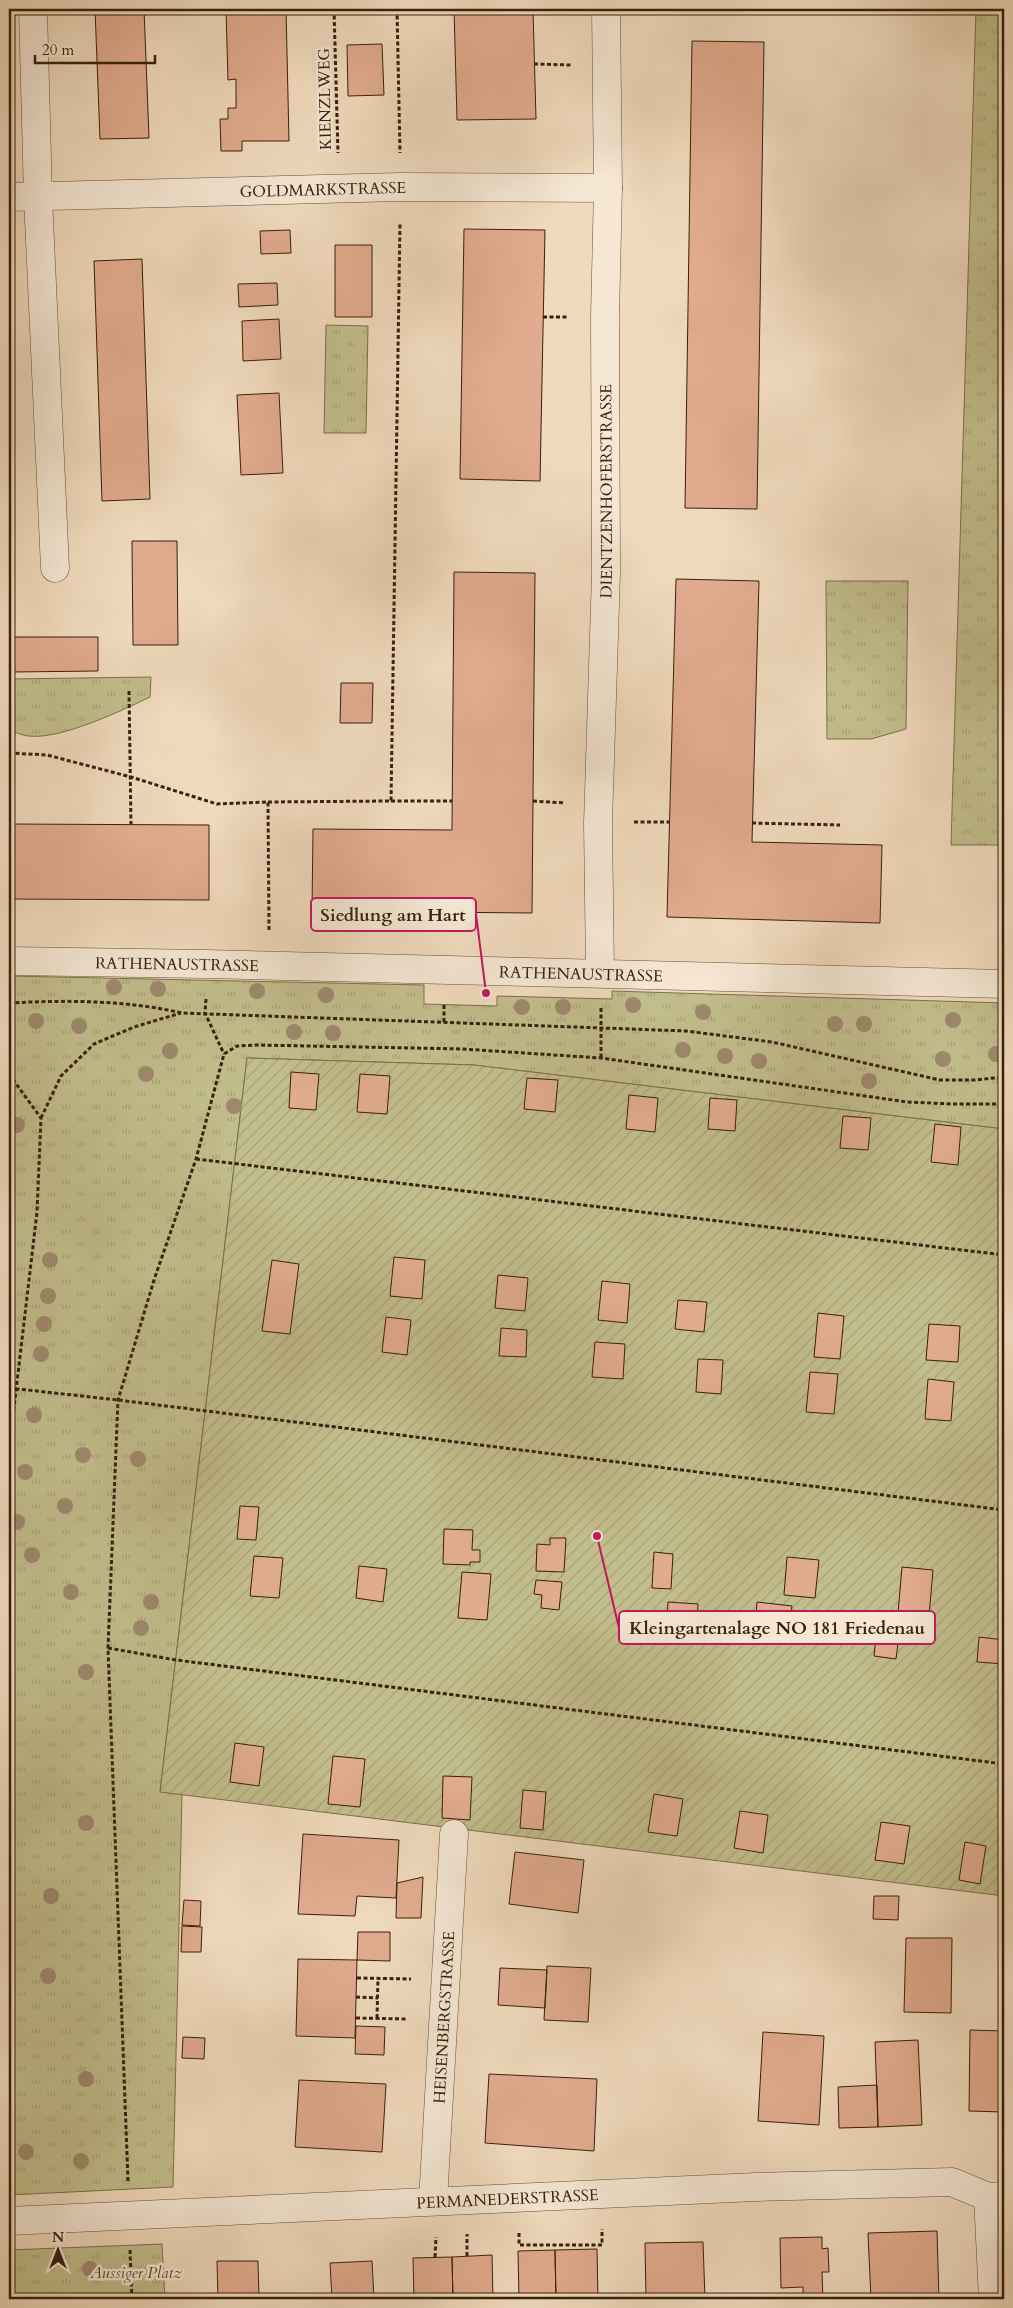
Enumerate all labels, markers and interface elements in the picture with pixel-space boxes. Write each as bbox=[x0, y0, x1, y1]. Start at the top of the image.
scale bar bbox=[35, 32, 155, 64]
text: 20 m bbox=[42, 40, 74, 60]
street label: KIENZLWEG bbox=[313, 47, 337, 150]
street label: GOLDMARKSTRASSE bbox=[239, 177, 406, 203]
street label: DIENTZENHOFERSTRASSE bbox=[595, 384, 618, 599]
callout: Siedlung am Hart bbox=[311, 898, 476, 931]
text: Siedlung am Hart bbox=[320, 903, 466, 928]
street label: RATHENAUSTRASSE bbox=[95, 952, 259, 977]
street label: RATHENAUSTRASSE bbox=[499, 961, 663, 987]
callout: Kleingartenalage NO 181 Friedenau bbox=[619, 1611, 935, 1644]
text: Kleingartenalage NO 181 Friedenau bbox=[629, 1616, 926, 1641]
street label: HEISENBERGSTRASSE bbox=[429, 1930, 460, 2104]
street label: PERMANEDERSTRASSE bbox=[416, 2184, 599, 2214]
north arrow bbox=[32, 2226, 82, 2276]
text: N bbox=[52, 2228, 64, 2247]
park label: Aussiger Platz bbox=[89, 2262, 182, 2284]

